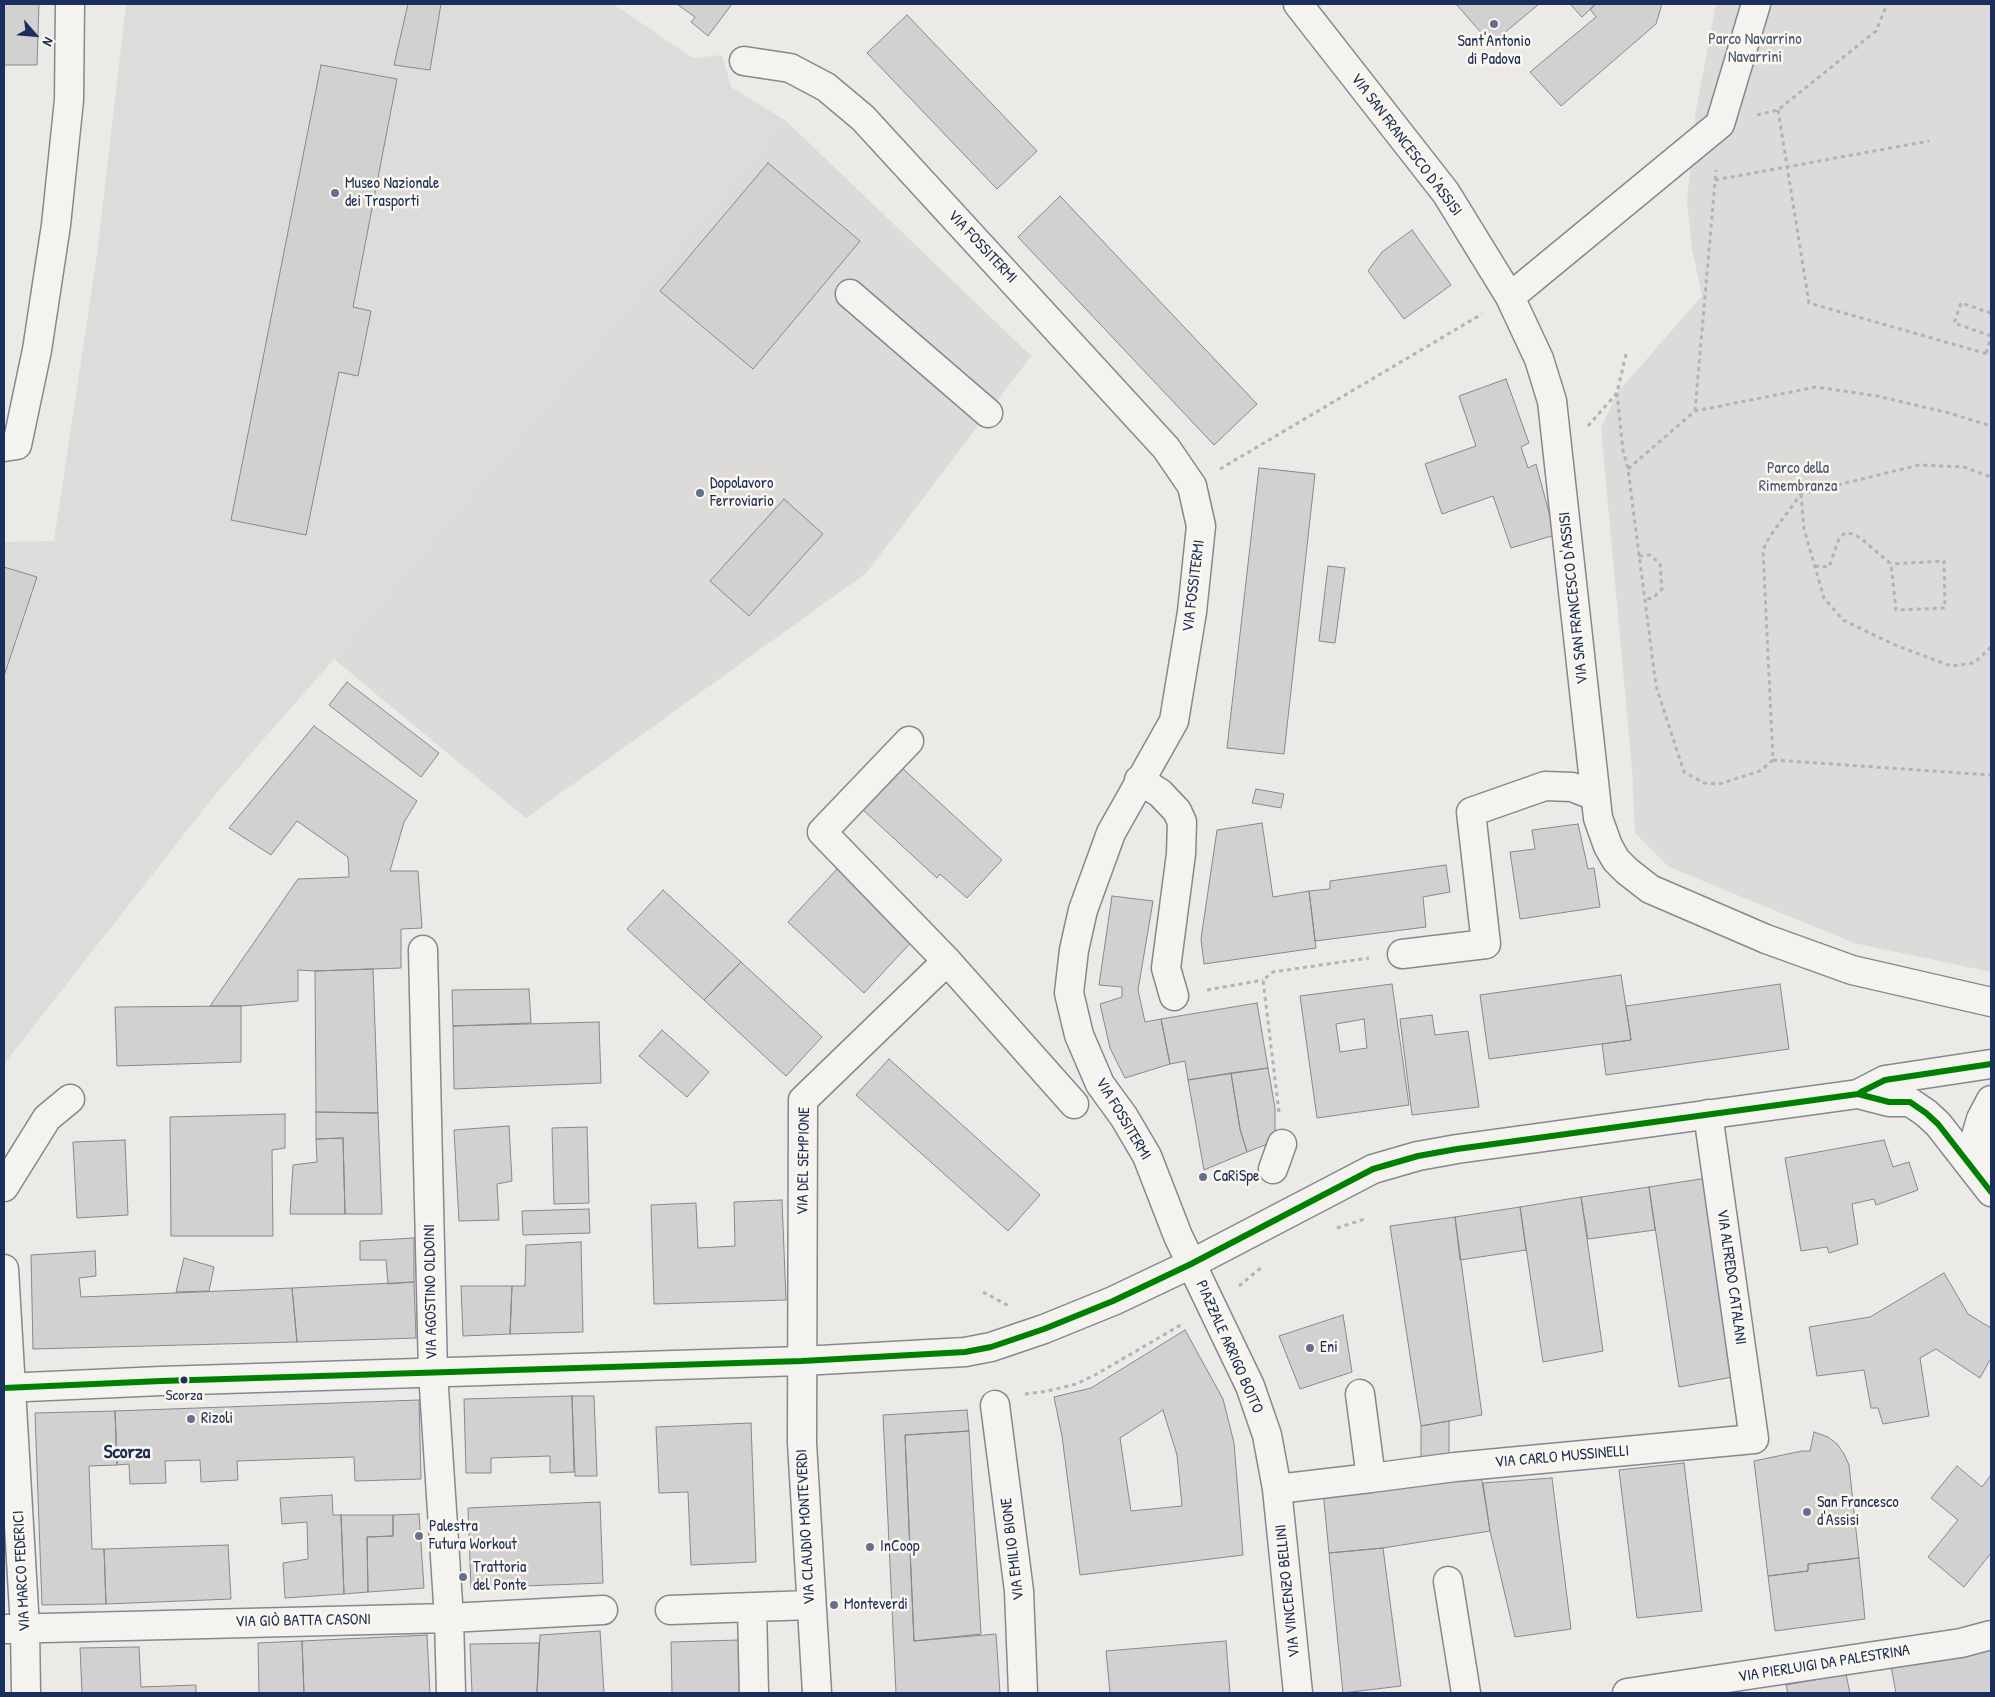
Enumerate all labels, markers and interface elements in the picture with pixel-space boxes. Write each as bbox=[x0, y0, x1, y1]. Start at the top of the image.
north arrow bbox=[10, 10, 60, 60]
marker: Sant'Antonio di Padova bbox=[1488, 18, 1500, 30]
park label: Parco Navarrino Navarrini bbox=[1708, 30, 1802, 68]
place label: Sant'Antonio di Padova bbox=[1457, 32, 1531, 70]
text: N bbox=[39, 34, 59, 50]
street label: VIA SAN FRANCESCO D'ASSISI bbox=[1346, 70, 1466, 220]
place label: Museo Nazionale dei Trasporti bbox=[345, 174, 439, 212]
marker: Museo Nazionale dei Trasporti bbox=[329, 187, 341, 199]
street label: VIA FOSSITERMI bbox=[943, 207, 1021, 287]
park label: Parco della Rimembranza bbox=[1759, 459, 1837, 497]
place label: Dopolavoro Ferroviario bbox=[710, 474, 774, 512]
marker: Dopolavoro Ferroviario bbox=[694, 487, 706, 499]
street label: VIA SAN FRANCESCO D'ASSISI bbox=[1555, 511, 1593, 685]
street label: VIA FOSSITERMI bbox=[1179, 539, 1209, 633]
street label: VIA FOSSITERMI bbox=[1091, 1074, 1155, 1164]
street label: VIA DEL SEMPIONE bbox=[793, 1107, 815, 1215]
place label: CaRiSpe bbox=[1213, 1167, 1259, 1187]
marker: CaRiSpe bbox=[1197, 1171, 1209, 1183]
street label: VIA ALFREDO CATALANI bbox=[1712, 1208, 1750, 1346]
street label: VIA AGOSTINO OLDOINI bbox=[420, 1224, 442, 1360]
street label: PIAZZALE ARRIGO BOITO bbox=[1191, 1278, 1267, 1416]
place label: Eni bbox=[1320, 1338, 1338, 1358]
marker: Eni bbox=[1304, 1342, 1316, 1354]
marker: Scorza bbox=[179, 1375, 189, 1385]
place label: Scorza bbox=[166, 1387, 202, 1405]
place label: Rizoli bbox=[201, 1409, 233, 1429]
marker: Rizoli bbox=[185, 1413, 197, 1425]
district label: Scorza bbox=[104, 1442, 150, 1464]
street label: VIA CARLO MUSSINELLI bbox=[1494, 1442, 1630, 1472]
street label: VIA CLAUDIO MONTEVERDI bbox=[792, 1449, 820, 1605]
place label: San Francesco d'Assisi bbox=[1817, 1493, 1899, 1531]
street label: VIA EMILIO BIONE bbox=[997, 1497, 1029, 1601]
marker: San Francesco d'Assisi bbox=[1801, 1506, 1813, 1518]
street label: VIA MARCO FEDERICI bbox=[9, 1510, 35, 1632]
place label: Palestra Futura Workout bbox=[429, 1517, 517, 1555]
street label: VIA VINCENZO BELLINI bbox=[1271, 1524, 1305, 1658]
marker: Palestra Futura Workout bbox=[413, 1530, 425, 1542]
place label: InCoop bbox=[880, 1537, 920, 1557]
marker: InCoop bbox=[864, 1541, 876, 1553]
place label: Trattoria del Ponte bbox=[473, 1558, 527, 1596]
marker: Trattoria del Ponte bbox=[457, 1571, 469, 1583]
place label: Monteverdi bbox=[844, 1595, 908, 1615]
marker: Monteverdi bbox=[828, 1599, 840, 1611]
street label: VIA GIÒ BATTA CASONI bbox=[235, 1610, 371, 1632]
street label: VIA PIERLUIGI DA PALESTRINA bbox=[1737, 1641, 1911, 1687]

